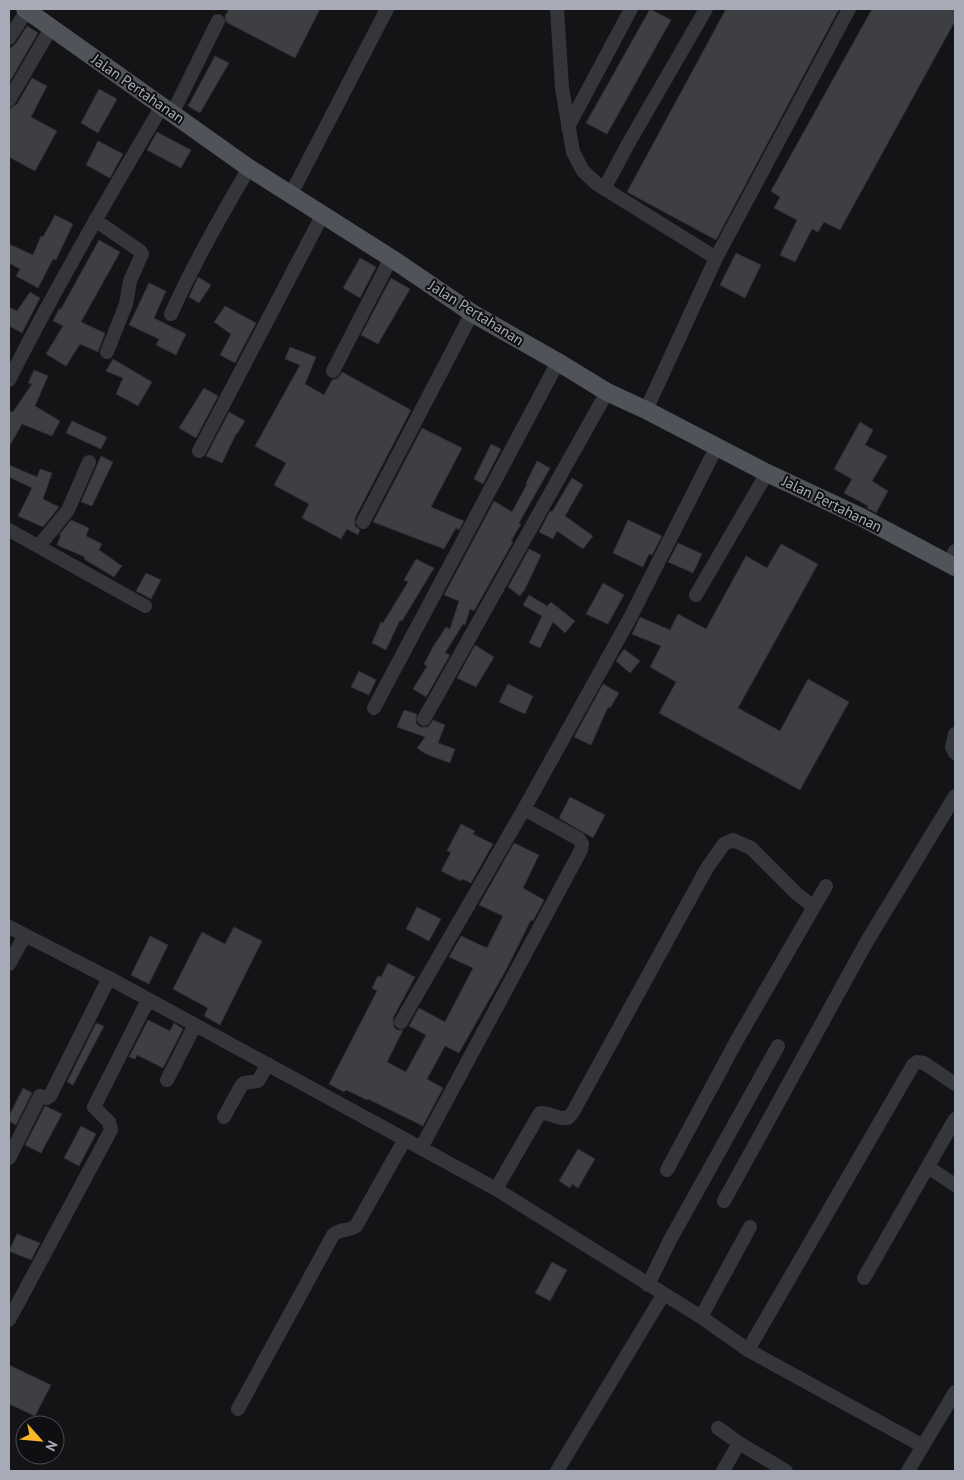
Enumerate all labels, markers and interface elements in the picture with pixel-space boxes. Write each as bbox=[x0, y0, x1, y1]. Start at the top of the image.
street label: Jalan Pertahanan bbox=[87, 49, 188, 128]
street label: Jalan Pertahanan bbox=[424, 275, 527, 349]
street label: Jalan Pertahanan bbox=[778, 471, 885, 536]
north arrow bbox=[15, 1415, 65, 1465]
text: N bbox=[41, 1438, 62, 1454]

